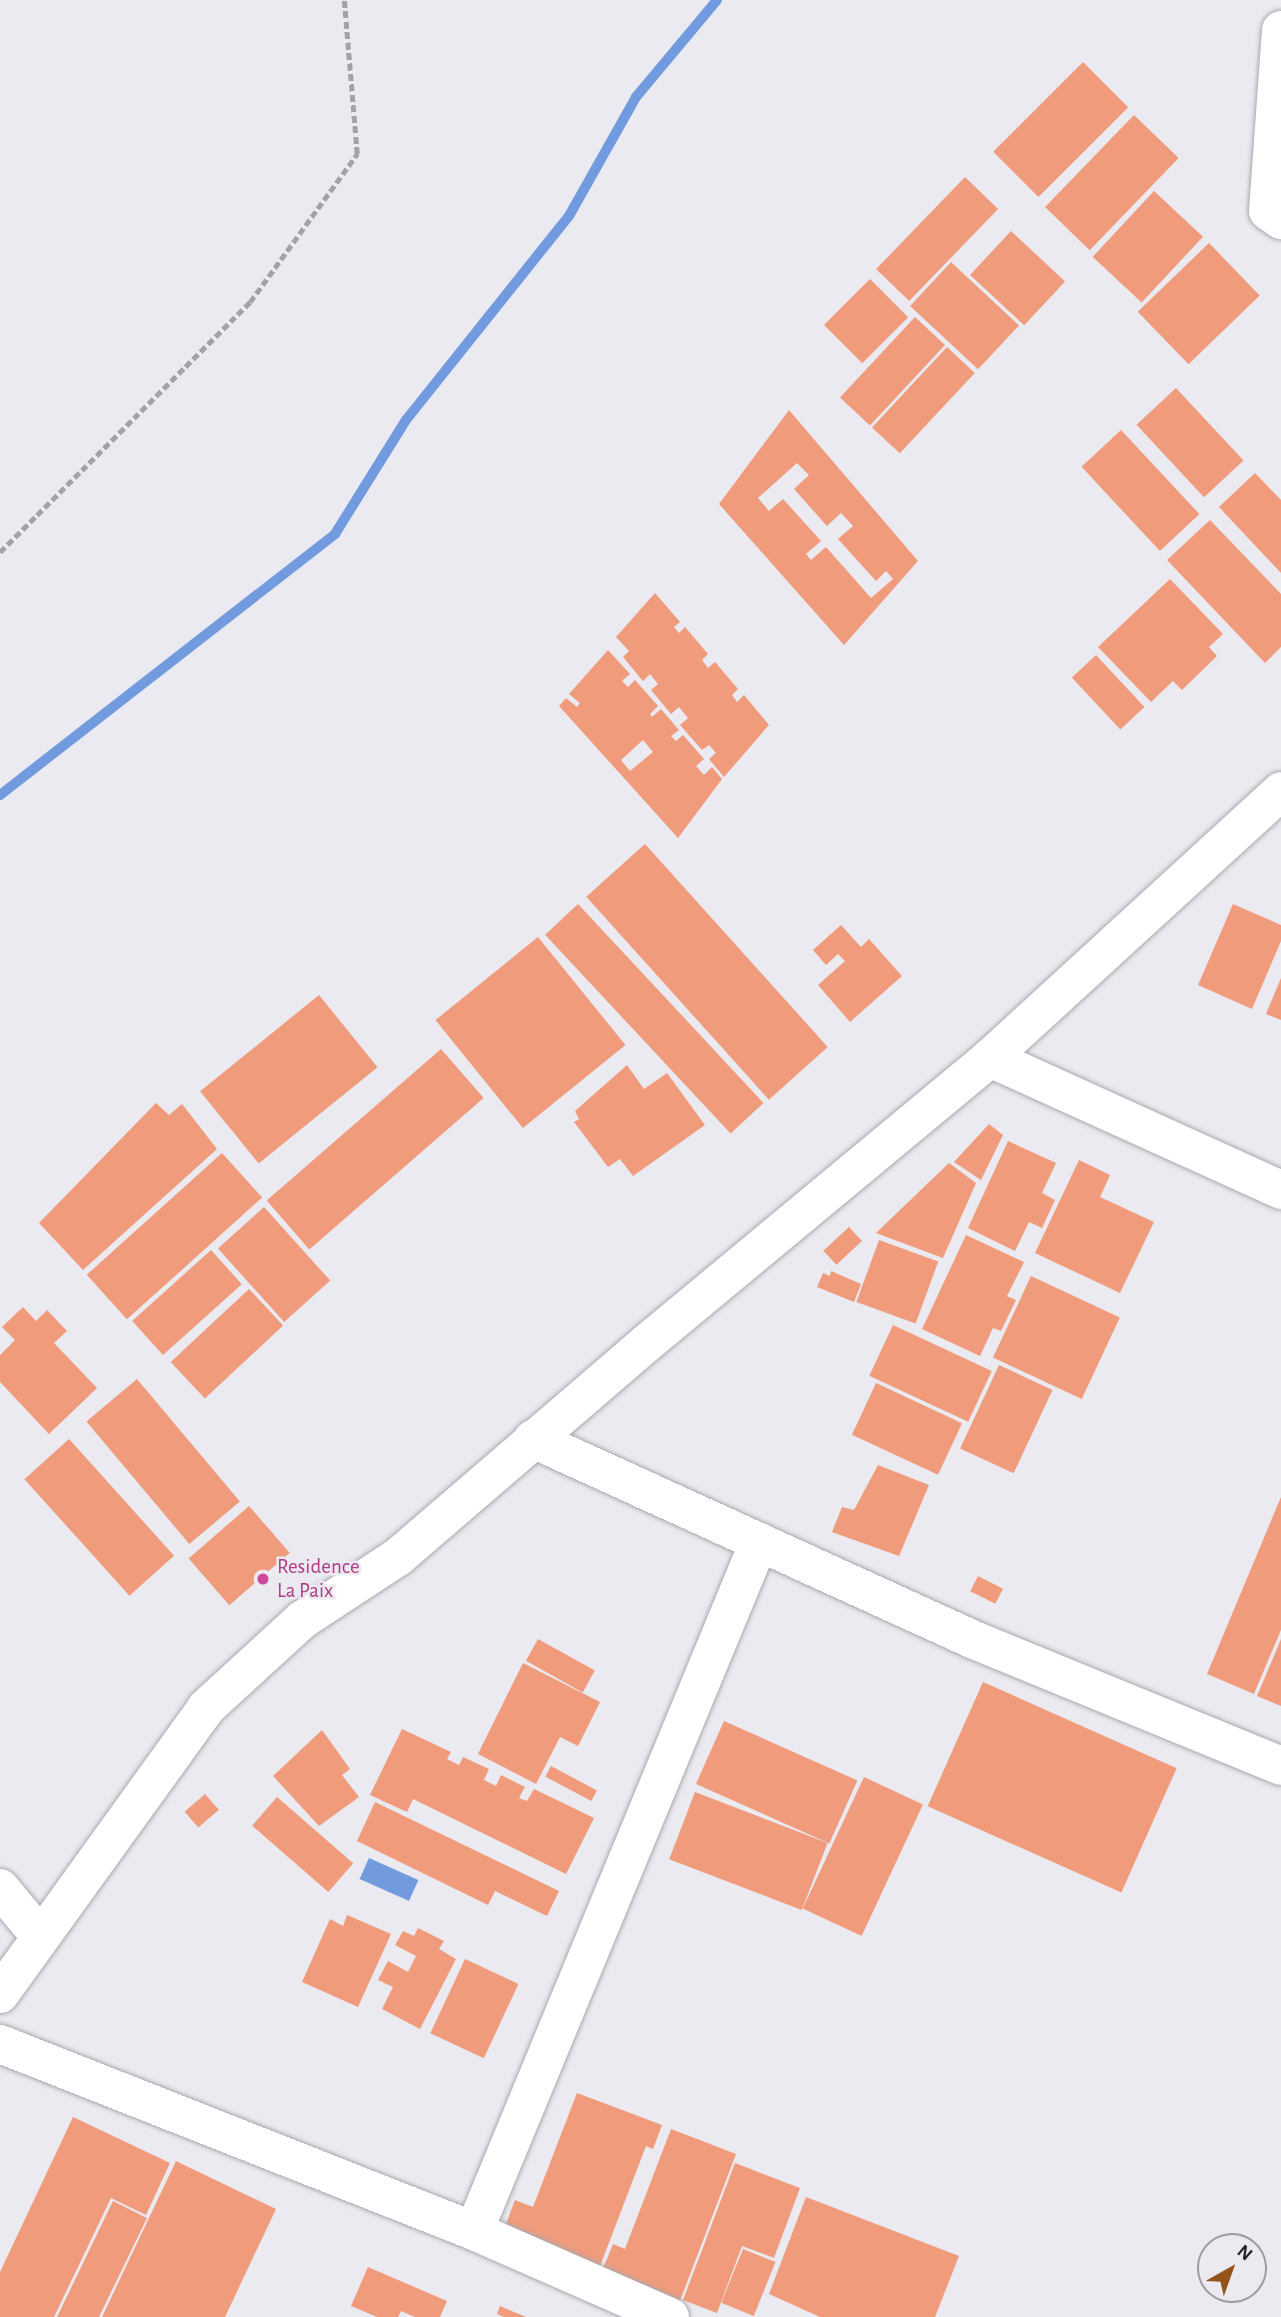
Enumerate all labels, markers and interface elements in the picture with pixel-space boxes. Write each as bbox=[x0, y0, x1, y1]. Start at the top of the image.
place label: Residence La Paix bbox=[277, 1554, 360, 1604]
marker: Residence La Paix bbox=[255, 1571, 271, 1587]
north arrow bbox=[1197, 2233, 1267, 2303]
text: N bbox=[1233, 2242, 1256, 2265]

